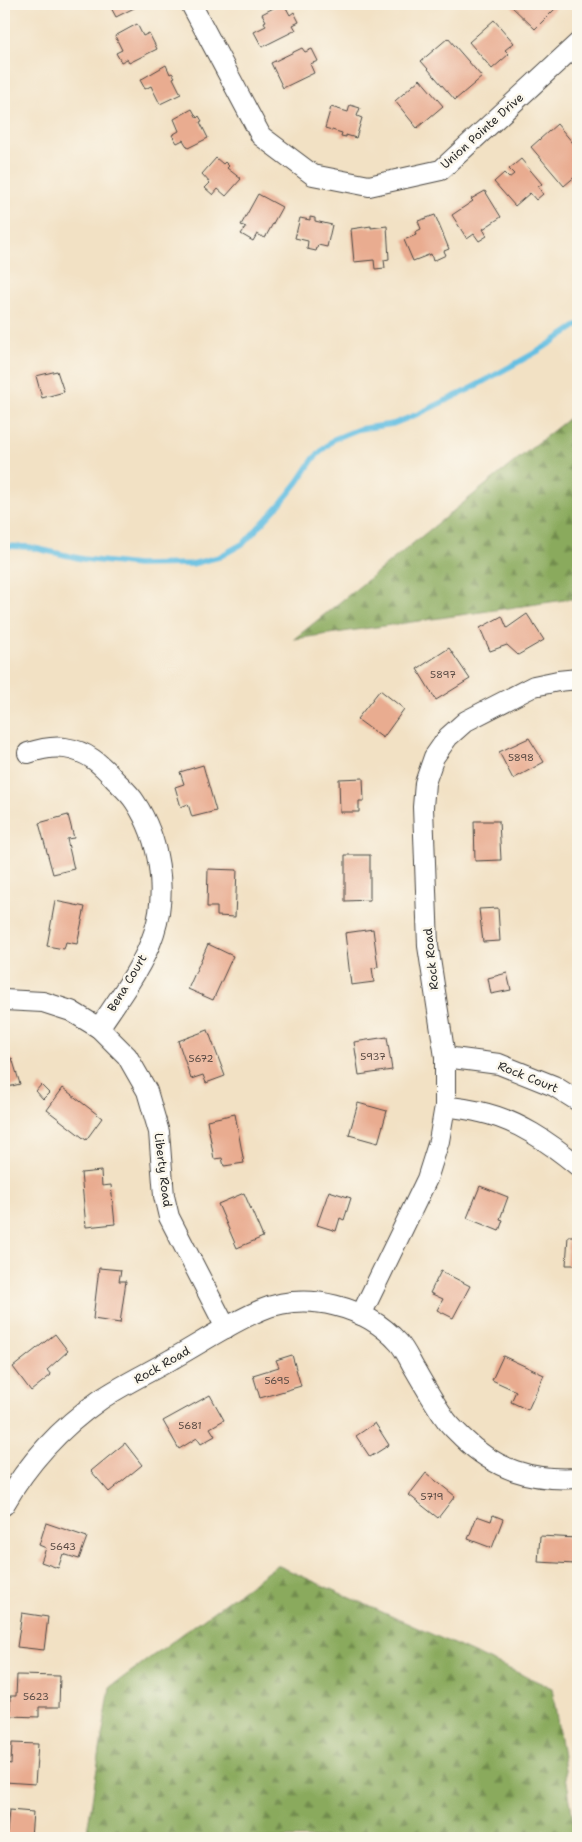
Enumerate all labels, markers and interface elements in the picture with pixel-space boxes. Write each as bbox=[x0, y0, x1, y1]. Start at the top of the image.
street label: Union Pointe Drive bbox=[437, 89, 527, 173]
house number: 5897 bbox=[430, 668, 456, 681]
house number: 5898 bbox=[508, 751, 534, 764]
street label: Rock Road bbox=[420, 927, 442, 991]
street label: Bena Court bbox=[104, 951, 150, 1015]
house number: 5937 bbox=[360, 1050, 386, 1063]
house number: 5672 bbox=[188, 1052, 214, 1065]
street label: Rock Court bbox=[495, 1058, 561, 1096]
street label: Liberty Road bbox=[151, 1132, 176, 1208]
street label: Rock Road bbox=[131, 1342, 193, 1387]
house number: 5695 bbox=[264, 1374, 290, 1387]
house number: 5681 bbox=[178, 1419, 202, 1432]
house number: 5719 bbox=[421, 1490, 443, 1503]
house number: 5643 bbox=[50, 1540, 76, 1553]
house number: 5623 bbox=[23, 1690, 49, 1703]

